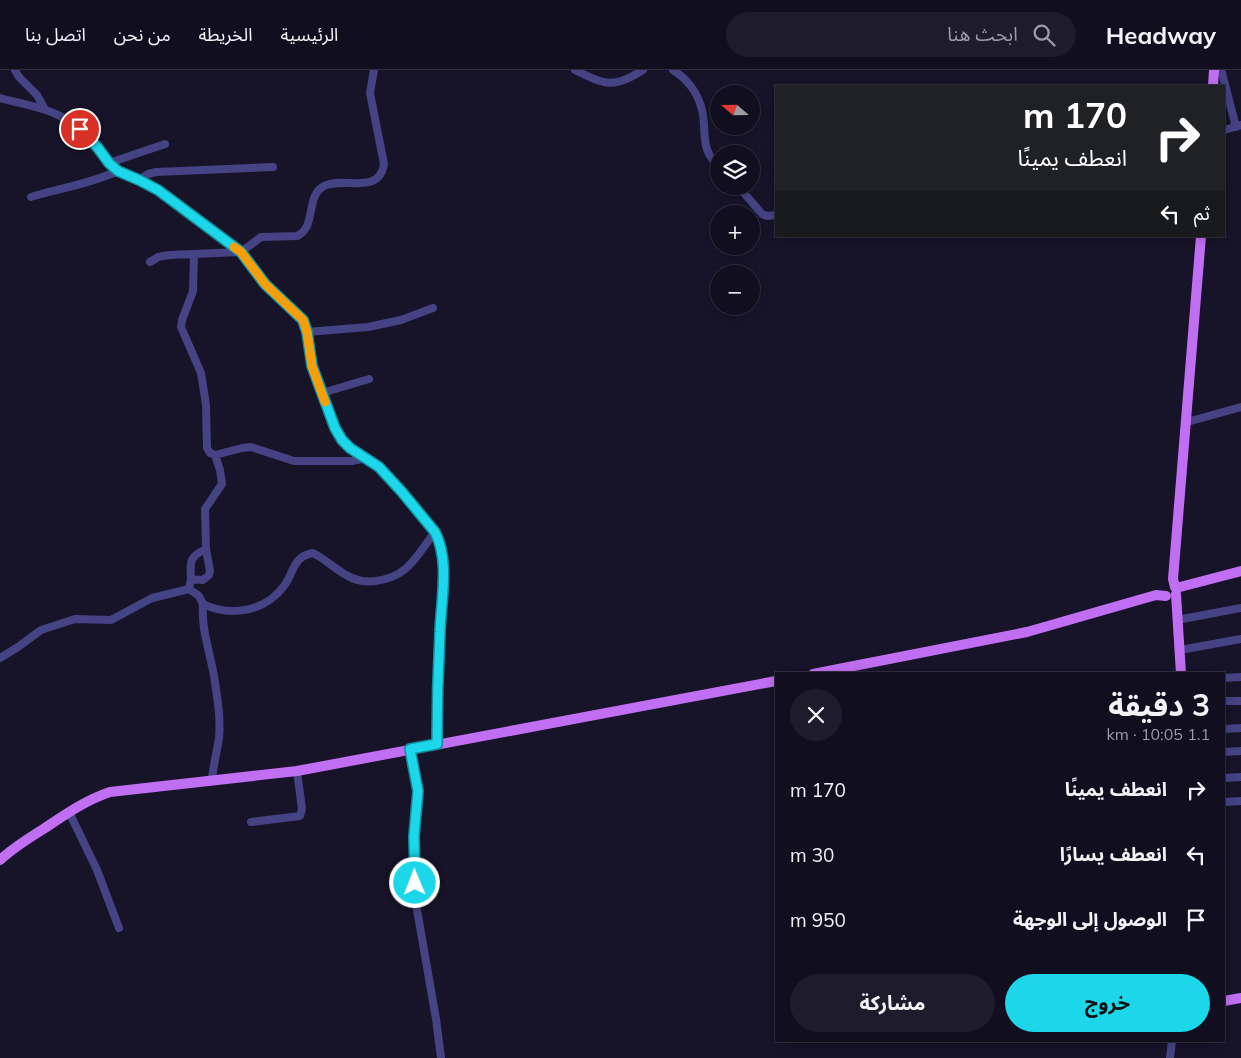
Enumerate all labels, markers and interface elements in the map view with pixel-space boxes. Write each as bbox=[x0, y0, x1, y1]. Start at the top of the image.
search box bbox=[726, 12, 1076, 57]
text: Headway bbox=[1106, 20, 1216, 50]
icon: search bbox=[1030, 21, 1058, 49]
text: ابحث هنا bbox=[947, 22, 1018, 46]
text: اتصل بنا bbox=[25, 23, 86, 46]
text: من نحن bbox=[114, 23, 171, 46]
text: الخريطة bbox=[199, 23, 253, 46]
text: الرئيسية bbox=[281, 23, 338, 46]
north arrow bbox=[710, 85, 760, 135]
map controls bbox=[710, 85, 760, 315]
text: 170 m bbox=[1023, 93, 1127, 137]
icon: right bbox=[1145, 105, 1210, 170]
pin bbox=[59, 108, 101, 150]
icon: arrive bbox=[66, 115, 94, 143]
text: انعطف يمينًا bbox=[1017, 144, 1127, 172]
button: layers bbox=[710, 145, 760, 195]
icon: left bbox=[1156, 200, 1184, 228]
text: ثم bbox=[1194, 201, 1210, 225]
button: + bbox=[710, 205, 760, 255]
button: − bbox=[710, 265, 760, 315]
text: 3 دقيقة bbox=[1108, 686, 1210, 724]
button: close bbox=[790, 689, 842, 741]
text: 1.1 km · 10:05 bbox=[1107, 724, 1210, 744]
icon: right bbox=[1182, 776, 1210, 804]
text: انعطف يمينًا bbox=[1065, 777, 1167, 801]
text: 170 m bbox=[790, 778, 846, 802]
icon: left bbox=[1182, 841, 1210, 869]
text: انعطف يسارًا bbox=[1060, 842, 1167, 866]
text: 30 m bbox=[790, 843, 834, 867]
position arrow bbox=[388, 856, 440, 908]
icon: arrive bbox=[1182, 906, 1210, 934]
text: الوصول إلى الوجهة bbox=[1013, 907, 1167, 931]
text: 950 m bbox=[790, 908, 846, 932]
button: مشاركة bbox=[790, 974, 995, 1032]
button: خروج bbox=[1005, 974, 1210, 1032]

